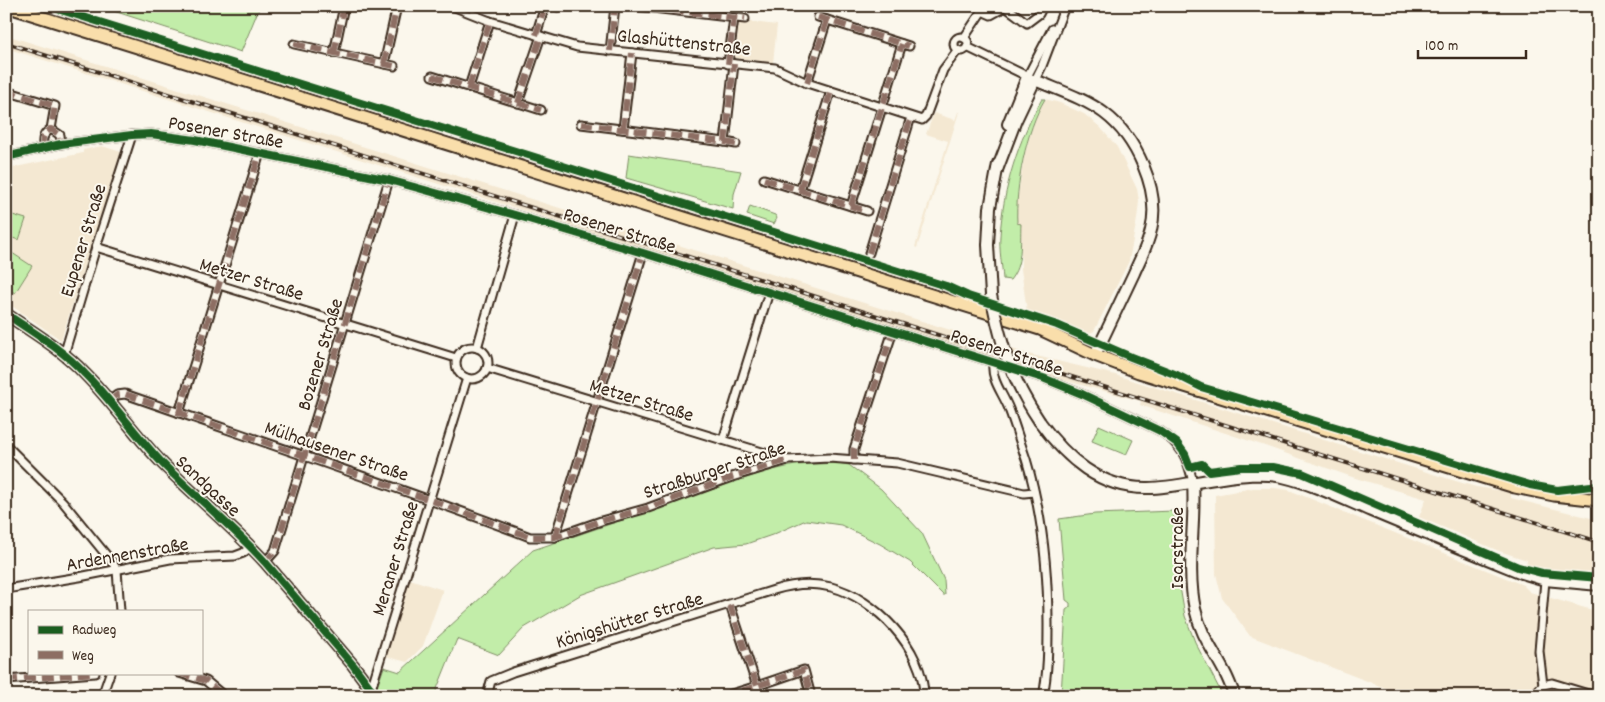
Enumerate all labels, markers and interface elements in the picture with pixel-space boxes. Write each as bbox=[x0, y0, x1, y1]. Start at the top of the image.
street label: Glashüttenstraße bbox=[616, 23, 752, 65]
scale bar bbox=[1418, 28, 1525, 60]
text: 100 m bbox=[1425, 36, 1458, 58]
street label: Posener Straße bbox=[166, 110, 285, 158]
street label: Eupener Straße bbox=[54, 181, 115, 301]
street label: Posener Straße bbox=[559, 201, 679, 262]
street label: Metzer Straße bbox=[196, 252, 307, 310]
street label: Bozener Straße bbox=[292, 295, 352, 414]
street label: Posener Straße bbox=[946, 323, 1066, 385]
street label: Metzer Straße bbox=[586, 373, 697, 431]
street label: Mülhausener Straße bbox=[260, 415, 412, 491]
street label: Straßburger Straße bbox=[640, 436, 790, 508]
street label: Sandgasse bbox=[168, 449, 246, 525]
street label: Meraner Straße bbox=[366, 498, 428, 620]
street label: Isarstraße bbox=[1165, 507, 1193, 589]
street label: Ardennenstraße bbox=[64, 531, 191, 581]
street label: Königshütter Straße bbox=[553, 586, 707, 658]
legend bbox=[28, 610, 202, 674]
text: Radweg bbox=[72, 620, 116, 642]
text: Weg bbox=[72, 646, 94, 668]

